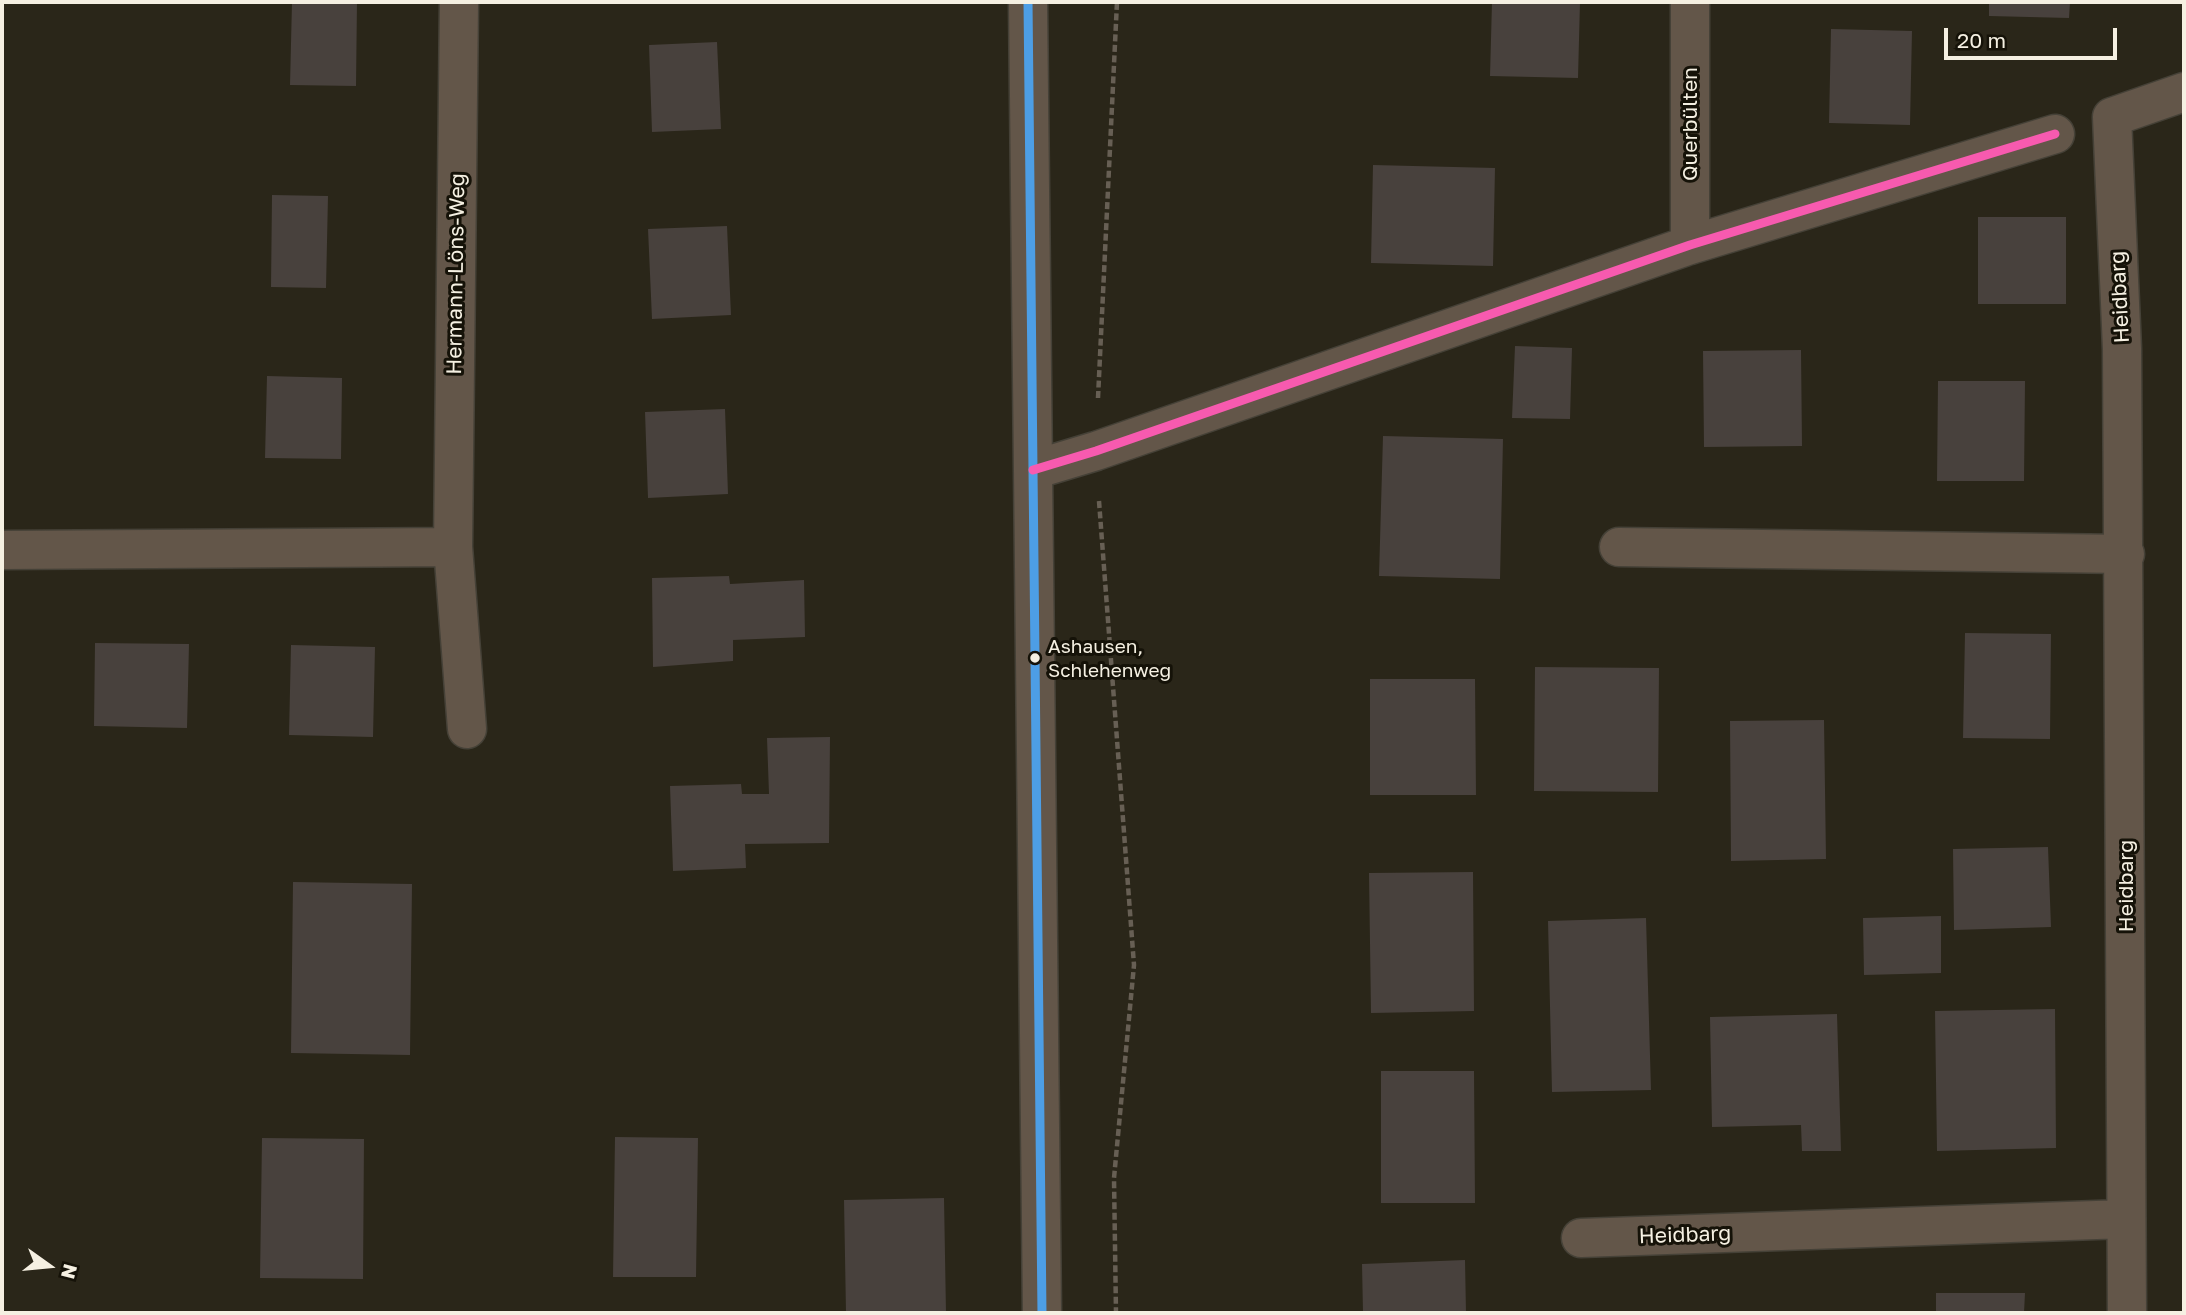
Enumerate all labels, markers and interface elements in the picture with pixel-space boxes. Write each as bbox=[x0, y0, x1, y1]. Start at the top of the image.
scale bar bbox=[1948, 14, 2121, 58]
text: 20 m bbox=[1957, 27, 2006, 53]
street label: Querbülten bbox=[1677, 67, 1703, 181]
street label: Hermann-Löns-Weg bbox=[442, 173, 470, 375]
street label: Heidbarg bbox=[2105, 250, 2135, 344]
place label: Ashausen, Schlehenweg bbox=[1048, 636, 1171, 680]
marker: Ashausen, Schlehenweg bbox=[1028, 651, 1042, 665]
street label: Heidbarg bbox=[2113, 840, 2139, 932]
street label: Heidbarg bbox=[1638, 1221, 1732, 1249]
north arrow bbox=[14, 1231, 84, 1301]
text: N bbox=[57, 1262, 83, 1282]

